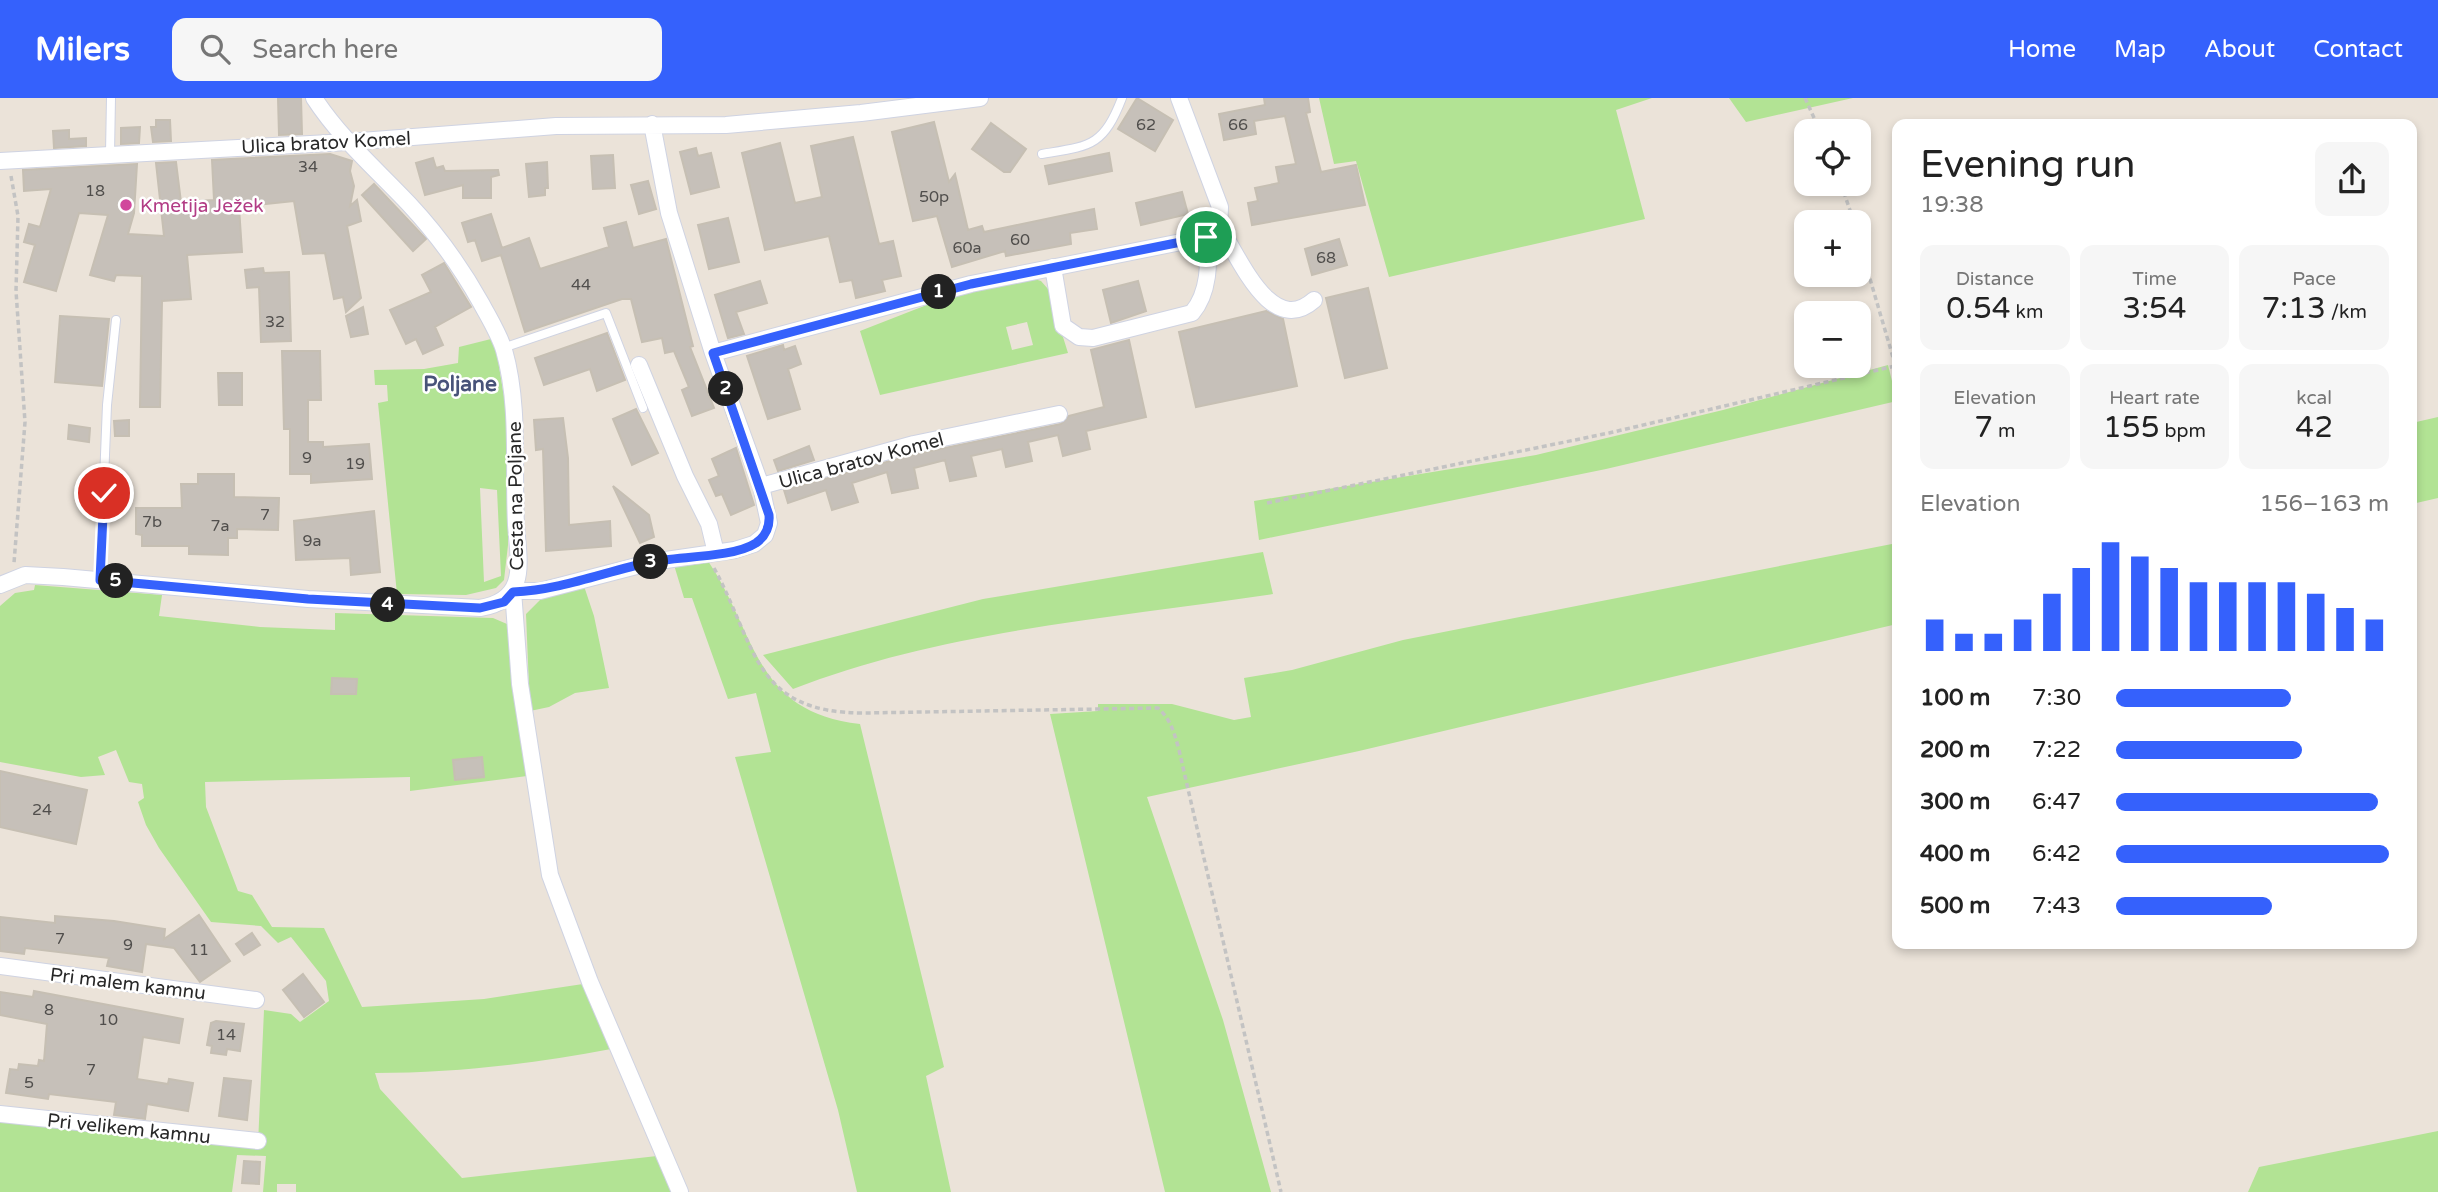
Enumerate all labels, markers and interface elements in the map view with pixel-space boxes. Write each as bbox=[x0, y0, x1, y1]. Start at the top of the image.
search box bbox=[172, 18, 662, 81]
text: Milers bbox=[35, 30, 130, 69]
icon: search bbox=[196, 30, 234, 68]
text: Search here bbox=[252, 34, 398, 65]
text: Home bbox=[2008, 35, 2076, 64]
text: Map bbox=[2114, 35, 2166, 64]
text: About bbox=[2204, 35, 2275, 64]
text: Contact bbox=[2313, 35, 2403, 64]
house number: 62 bbox=[1136, 115, 1156, 135]
house number: 66 bbox=[1228, 115, 1248, 135]
map controls bbox=[1794, 119, 1871, 378]
button: locate bbox=[1794, 119, 1871, 196]
street label: Ulica bratov Komel bbox=[241, 128, 411, 158]
text: Evening run bbox=[1920, 142, 2135, 188]
button: share bbox=[2315, 142, 2389, 216]
house number: 34 bbox=[298, 157, 318, 177]
house number: 18 bbox=[85, 181, 105, 201]
house number: 50p bbox=[919, 187, 949, 207]
text: 19:38 bbox=[1920, 191, 1984, 219]
place label: Kmetija Ježek bbox=[140, 195, 264, 217]
marker: Kmetija Ježek bbox=[118, 197, 134, 213]
pin bbox=[1176, 207, 1236, 267]
button: + bbox=[1794, 210, 1871, 287]
icon: arrive bbox=[1187, 218, 1225, 256]
house number: 60 bbox=[1010, 230, 1030, 250]
house number: 60a bbox=[952, 238, 982, 258]
house number: 68 bbox=[1316, 248, 1336, 268]
text: Distance bbox=[1956, 268, 2034, 290]
text: Time bbox=[2132, 268, 2177, 290]
text: Pace bbox=[2292, 268, 2336, 290]
pin: 1 bbox=[922, 274, 956, 310]
house number: 44 bbox=[571, 275, 591, 295]
text: 1 bbox=[933, 280, 944, 302]
text: 0.54 bbox=[1946, 290, 2011, 327]
text: 3:54 bbox=[2122, 290, 2187, 327]
text: 7:13 bbox=[2261, 290, 2326, 327]
button: − bbox=[1794, 301, 1871, 378]
text: km bbox=[2011, 301, 2043, 323]
text: /km bbox=[2326, 301, 2367, 323]
house number: 32 bbox=[265, 312, 285, 332]
district label: Poljane bbox=[423, 372, 497, 397]
pin: 2 bbox=[708, 372, 744, 406]
text: 2 bbox=[720, 377, 731, 399]
text: Elevation bbox=[1953, 387, 2036, 409]
text: Heart rate bbox=[2109, 387, 2200, 409]
text: kcal bbox=[2296, 387, 2332, 409]
text: 7 bbox=[1974, 409, 1993, 446]
text: 155 bbox=[2103, 409, 2160, 446]
text: 42 bbox=[2295, 409, 2333, 446]
text: m bbox=[1993, 420, 2015, 442]
text: bpm bbox=[2160, 420, 2206, 442]
street label: Cesta na Poljane bbox=[504, 421, 528, 571]
street label: Ulica bratov Komel bbox=[776, 428, 946, 494]
house number: 9 bbox=[302, 448, 312, 468]
house number: 19 bbox=[345, 454, 365, 474]
pin bbox=[74, 463, 134, 523]
icon: check bbox=[85, 474, 123, 512]
text: Elevation bbox=[1920, 490, 2021, 518]
text: 156–163 m bbox=[2260, 490, 2389, 518]
house number: 7 bbox=[260, 505, 270, 525]
house number: 7b bbox=[142, 512, 162, 532]
house number: 7a bbox=[210, 516, 230, 536]
house number: 9a bbox=[302, 531, 322, 551]
pin: 3 bbox=[634, 545, 668, 580]
text: 3 bbox=[645, 550, 656, 572]
pin: 5 bbox=[99, 564, 134, 598]
text: 5 bbox=[110, 569, 121, 591]
pin: 4 bbox=[370, 588, 406, 622]
text: 4 bbox=[382, 593, 393, 615]
text: 100 m bbox=[1920, 684, 1990, 712]
text: 7:30 bbox=[2032, 684, 2081, 712]
text: 200 m bbox=[1920, 736, 1990, 764]
text: 7:22 bbox=[2032, 736, 2081, 764]
text: 300 m bbox=[1920, 788, 1990, 816]
text: 6:47 bbox=[2032, 788, 2081, 816]
house number: 24 bbox=[32, 800, 52, 820]
text: 400 m bbox=[1920, 840, 1990, 868]
text: 6:42 bbox=[2032, 840, 2081, 868]
text: 500 m bbox=[1920, 892, 1990, 920]
text: 7:43 bbox=[2032, 892, 2081, 920]
house number: 7 bbox=[55, 929, 65, 949]
house number: 9 bbox=[123, 935, 133, 955]
house number: 11 bbox=[189, 940, 209, 960]
street label: Pri malem kamnu bbox=[49, 964, 207, 1004]
house number: 8 bbox=[44, 1000, 54, 1020]
house number: 10 bbox=[98, 1010, 118, 1030]
house number: 14 bbox=[216, 1025, 236, 1045]
house number: 7 bbox=[86, 1060, 96, 1080]
house number: 5 bbox=[24, 1073, 34, 1093]
street label: Pri velikem kamnu bbox=[46, 1109, 212, 1149]

